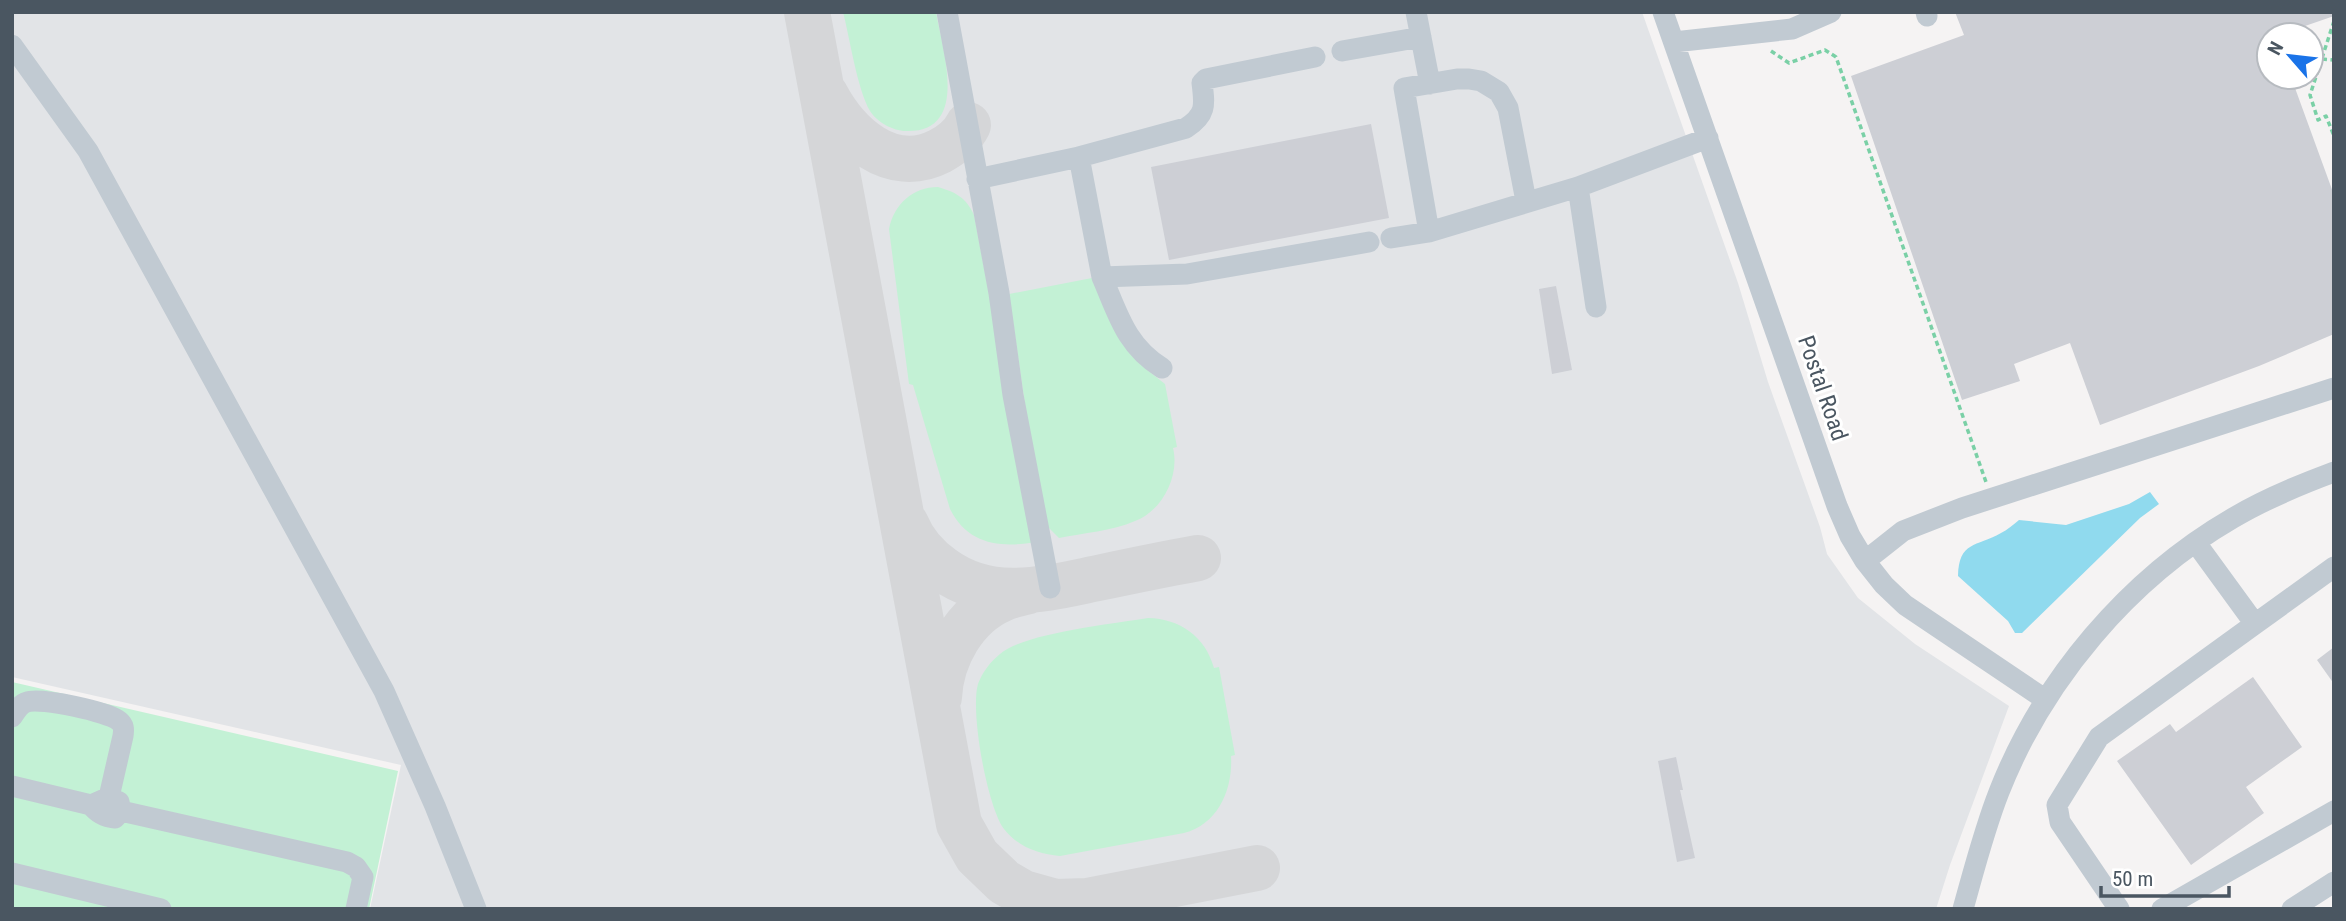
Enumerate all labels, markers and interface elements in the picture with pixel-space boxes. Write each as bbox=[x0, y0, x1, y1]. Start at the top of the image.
north arrow bbox=[2255, 21, 2325, 91]
text: N bbox=[2263, 38, 2288, 59]
street label: Postal Road bbox=[1792, 332, 1853, 444]
scale bar bbox=[2101, 855, 2229, 899]
text: 50 m bbox=[2112, 867, 2153, 891]

